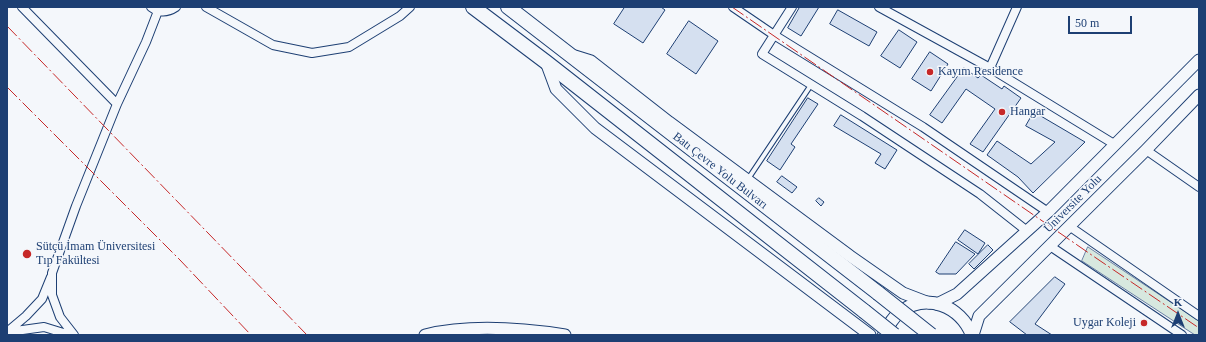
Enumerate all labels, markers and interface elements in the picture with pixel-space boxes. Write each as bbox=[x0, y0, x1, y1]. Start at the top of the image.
scale bar bbox=[1070, 8, 1134, 34]
text: 50 m bbox=[1075, 16, 1099, 30]
place label: Kayım Residence bbox=[938, 65, 1023, 79]
marker: Kayım Residence bbox=[925, 67, 935, 77]
place label: Hangar bbox=[1010, 105, 1045, 119]
marker: Hangar bbox=[997, 107, 1007, 117]
street label: Batı Çevre Yolu Bulvarı bbox=[670, 129, 770, 213]
street label: Üniversite Yolu bbox=[1041, 172, 1105, 236]
place label: Sütçü İmam Üniversitesi Tıp Fakültesi bbox=[36, 240, 155, 268]
marker: Sütçü İmam Üniversitesi Tıp Fakültesi bbox=[21, 248, 33, 260]
north arrow bbox=[1158, 294, 1198, 334]
text: K bbox=[1174, 296, 1182, 308]
place label: Uygar Koleji bbox=[1073, 316, 1136, 330]
marker: Uygar Koleji bbox=[1139, 318, 1149, 328]

